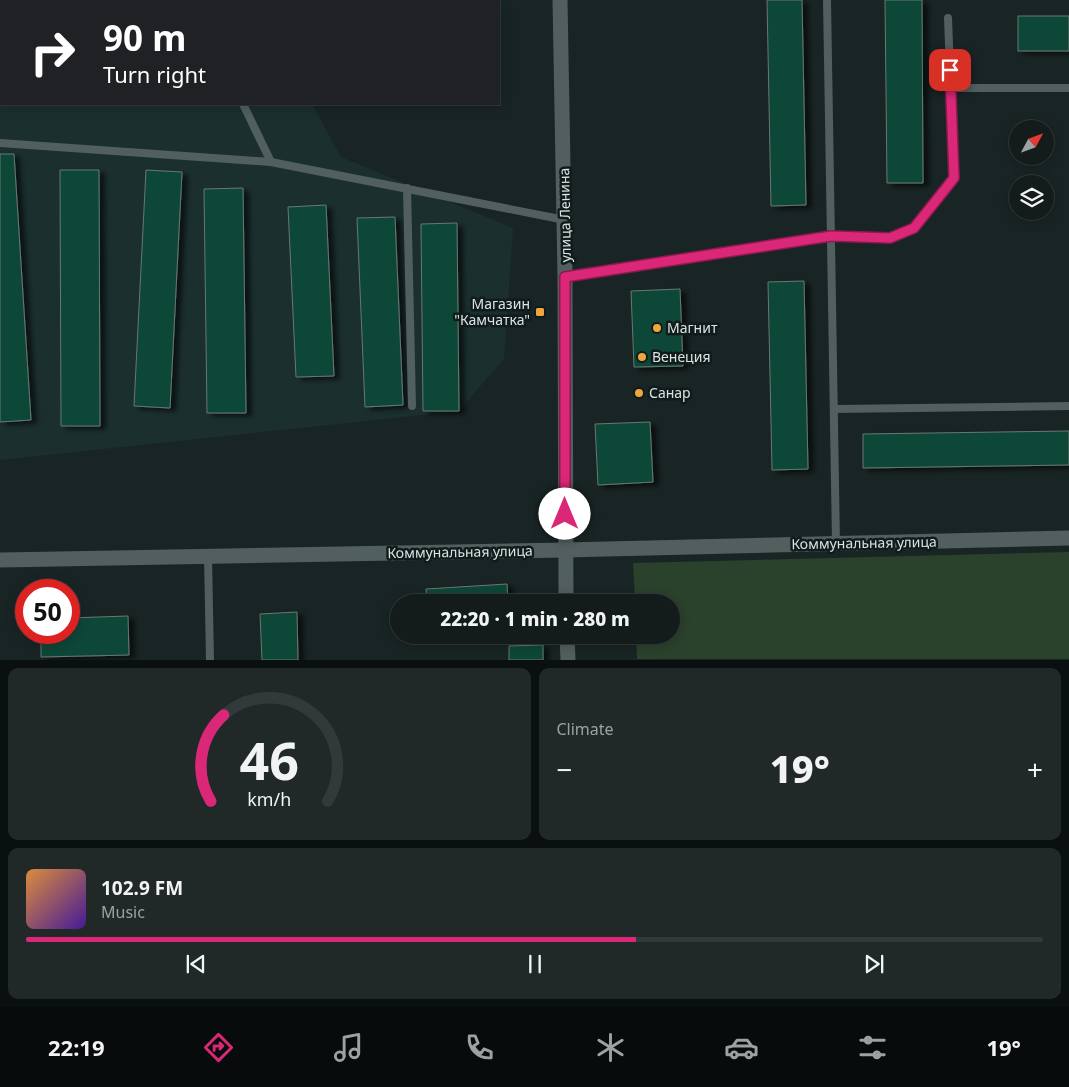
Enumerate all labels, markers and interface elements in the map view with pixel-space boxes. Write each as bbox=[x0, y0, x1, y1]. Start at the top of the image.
text: 90 m bbox=[103, 14, 186, 61]
icon: right bbox=[20, 20, 85, 85]
pin bbox=[929, 49, 971, 91]
icon: arrive bbox=[936, 56, 964, 84]
text: Turn right bbox=[103, 59, 206, 89]
north arrow bbox=[1009, 120, 1054, 165]
map controls bbox=[1009, 120, 1054, 220]
street label: улица Ленина bbox=[554, 168, 575, 262]
button: layers bbox=[1009, 175, 1054, 220]
place label: Магазин "Камчатка" bbox=[454, 294, 530, 329]
marker: Магазин "Камчатка" bbox=[534, 306, 546, 318]
place label: Магнит bbox=[667, 318, 718, 337]
marker: Магнит bbox=[651, 322, 663, 334]
place label: Венеция bbox=[652, 347, 710, 366]
marker: Венеция bbox=[636, 351, 648, 363]
place label: Санар bbox=[649, 383, 691, 402]
marker: Санар bbox=[633, 387, 645, 399]
position arrow bbox=[538, 487, 590, 539]
street label: Коммунальная улица bbox=[791, 532, 937, 553]
street label: Коммунальная улица bbox=[387, 541, 533, 562]
speed limit sign: 50 bbox=[15, 579, 80, 644]
text: 22:20 · 1 min · 280 m bbox=[440, 606, 630, 632]
text: Climate bbox=[557, 718, 614, 740]
text: 46 bbox=[240, 724, 299, 795]
text: 19° bbox=[770, 742, 830, 794]
text: − bbox=[557, 750, 573, 788]
text: + bbox=[1027, 750, 1043, 788]
text: km/h bbox=[247, 787, 291, 811]
text: 102.9 FM bbox=[101, 875, 183, 901]
text: Music bbox=[101, 901, 145, 923]
icon: previous bbox=[182, 950, 210, 978]
icon: pause bbox=[521, 950, 549, 978]
icon: next bbox=[860, 950, 888, 978]
icon: directions bbox=[201, 1030, 236, 1065]
icon: music bbox=[331, 1030, 366, 1065]
icon: phone bbox=[462, 1030, 497, 1065]
icon: climate bbox=[593, 1030, 628, 1065]
icon: car bbox=[724, 1030, 759, 1065]
icon: filters bbox=[855, 1030, 890, 1065]
text: 22:19 bbox=[48, 1032, 105, 1062]
text: 19° bbox=[986, 1032, 1021, 1062]

